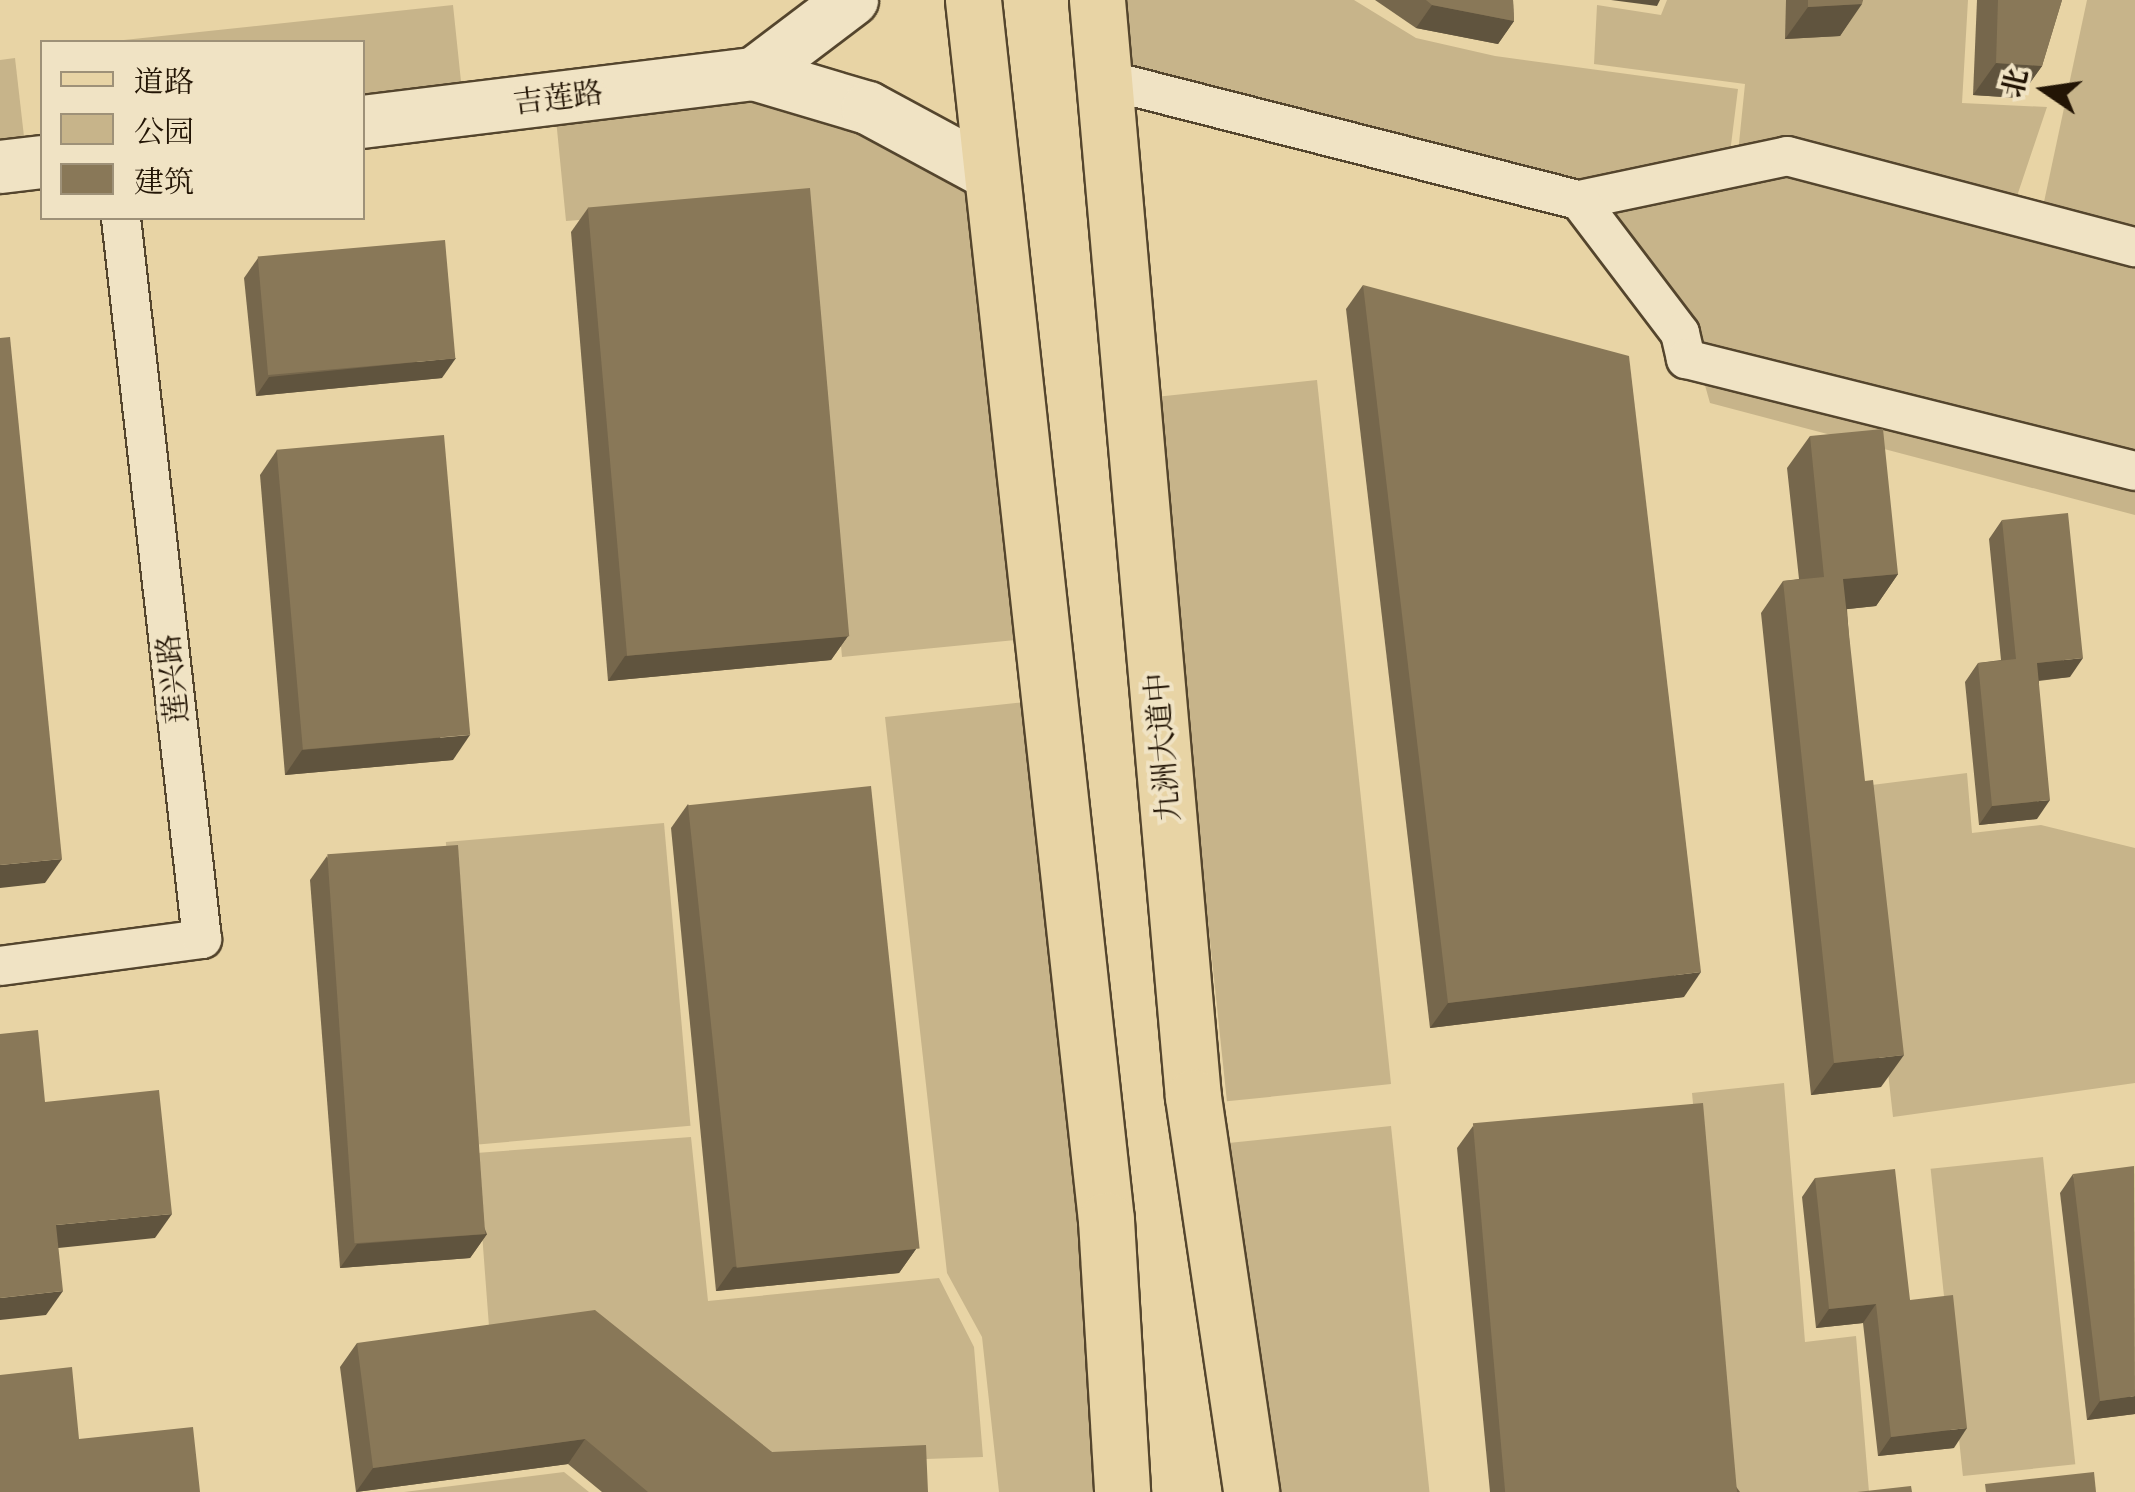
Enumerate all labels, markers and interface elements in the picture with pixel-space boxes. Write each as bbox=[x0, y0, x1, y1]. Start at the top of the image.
legend bbox=[40, 40, 365, 220]
north arrow bbox=[1995, 40, 2095, 140]
text: 道路 bbox=[134, 64, 194, 100]
text: 北 bbox=[1995, 66, 2035, 101]
street label: 吉莲路 bbox=[511, 75, 605, 121]
text: 公园 bbox=[134, 114, 194, 150]
text: 建筑 bbox=[134, 164, 194, 200]
street label: 莲兴路 bbox=[150, 632, 196, 726]
street label: 九洲大道中 bbox=[1139, 671, 1187, 823]

